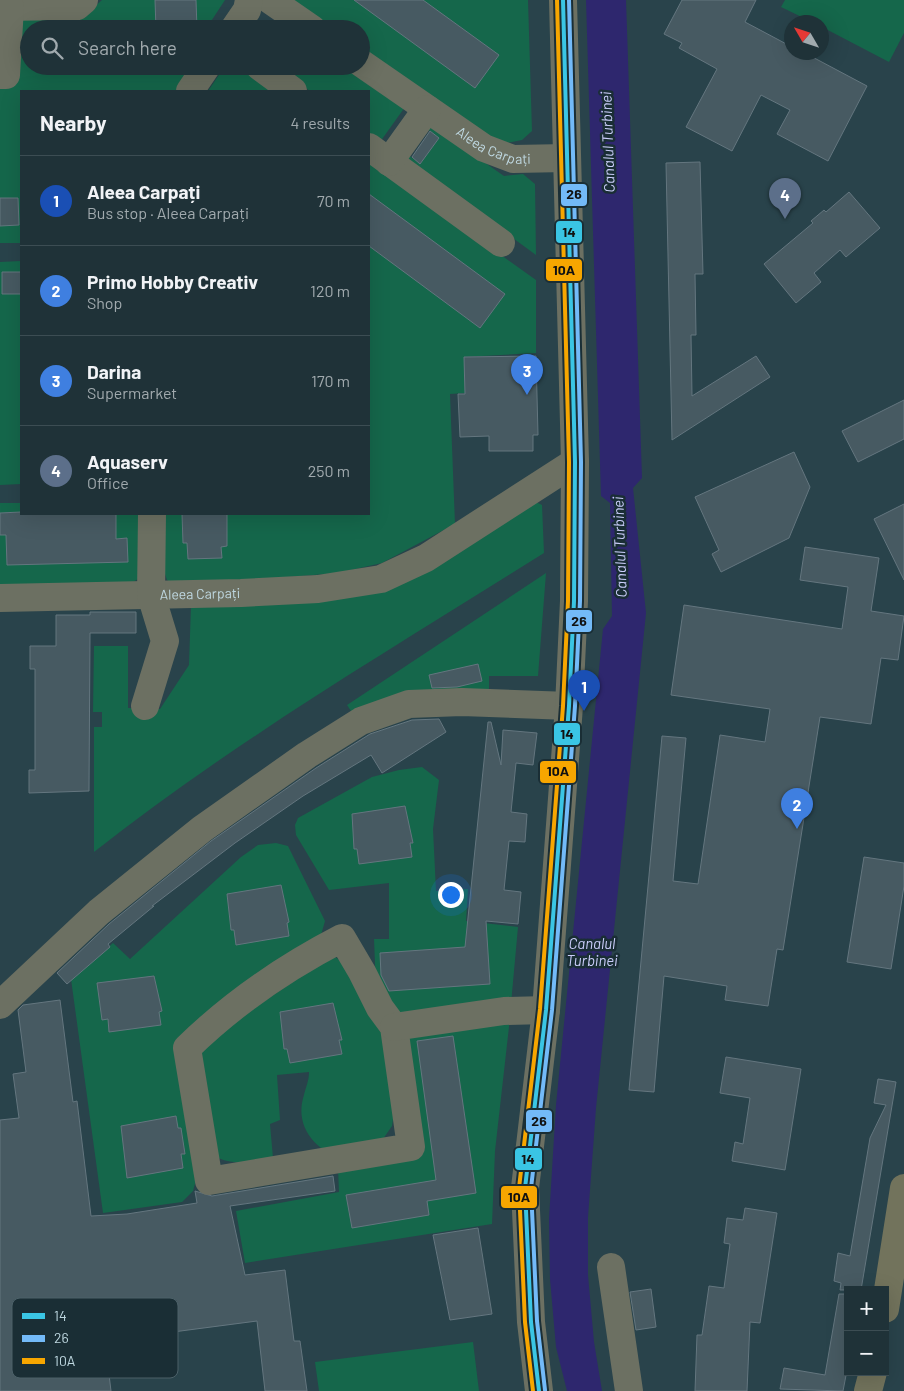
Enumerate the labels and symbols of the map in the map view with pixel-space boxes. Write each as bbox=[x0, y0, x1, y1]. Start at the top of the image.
north arrow bbox=[784, 15, 829, 60]
water label: Canalul Turbinei bbox=[596, 91, 618, 193]
street label: Aleea Carpați bbox=[453, 122, 531, 167]
pin: 4 bbox=[769, 178, 801, 219]
line badge: 26 bbox=[560, 183, 588, 207]
text: 26 bbox=[566, 185, 582, 202]
line badge: 14 bbox=[555, 220, 583, 244]
text: 14 bbox=[562, 223, 576, 240]
line badge: 10A bbox=[545, 258, 583, 282]
text: 10A bbox=[553, 261, 576, 278]
pin: 3 bbox=[511, 354, 543, 395]
water label: Canalul Turbinei bbox=[608, 496, 630, 598]
street label: Aleea Carpați bbox=[159, 584, 241, 603]
line badge: 26 bbox=[565, 609, 593, 633]
text: 26 bbox=[571, 612, 587, 629]
pin: 1 bbox=[568, 670, 600, 711]
line badge: 14 bbox=[553, 722, 581, 746]
text: 14 bbox=[560, 725, 574, 742]
line badge: 10A bbox=[539, 760, 577, 784]
text: 10A bbox=[547, 762, 570, 779]
pin: 2 bbox=[781, 788, 813, 829]
your location bbox=[438, 882, 464, 908]
water label: Canalul Turbinei bbox=[566, 934, 618, 969]
line badge: 26 bbox=[525, 1109, 553, 1133]
text: 26 bbox=[531, 1112, 547, 1129]
line badge: 14 bbox=[514, 1147, 543, 1171]
text: 14 bbox=[521, 1150, 535, 1167]
line badge: 10A bbox=[500, 1185, 538, 1209]
text: 10A bbox=[508, 1188, 531, 1205]
legend bbox=[12, 1298, 178, 1378]
text: 14 bbox=[54, 1307, 67, 1324]
text: 26 bbox=[54, 1329, 69, 1346]
text: 10A bbox=[54, 1352, 76, 1369]

